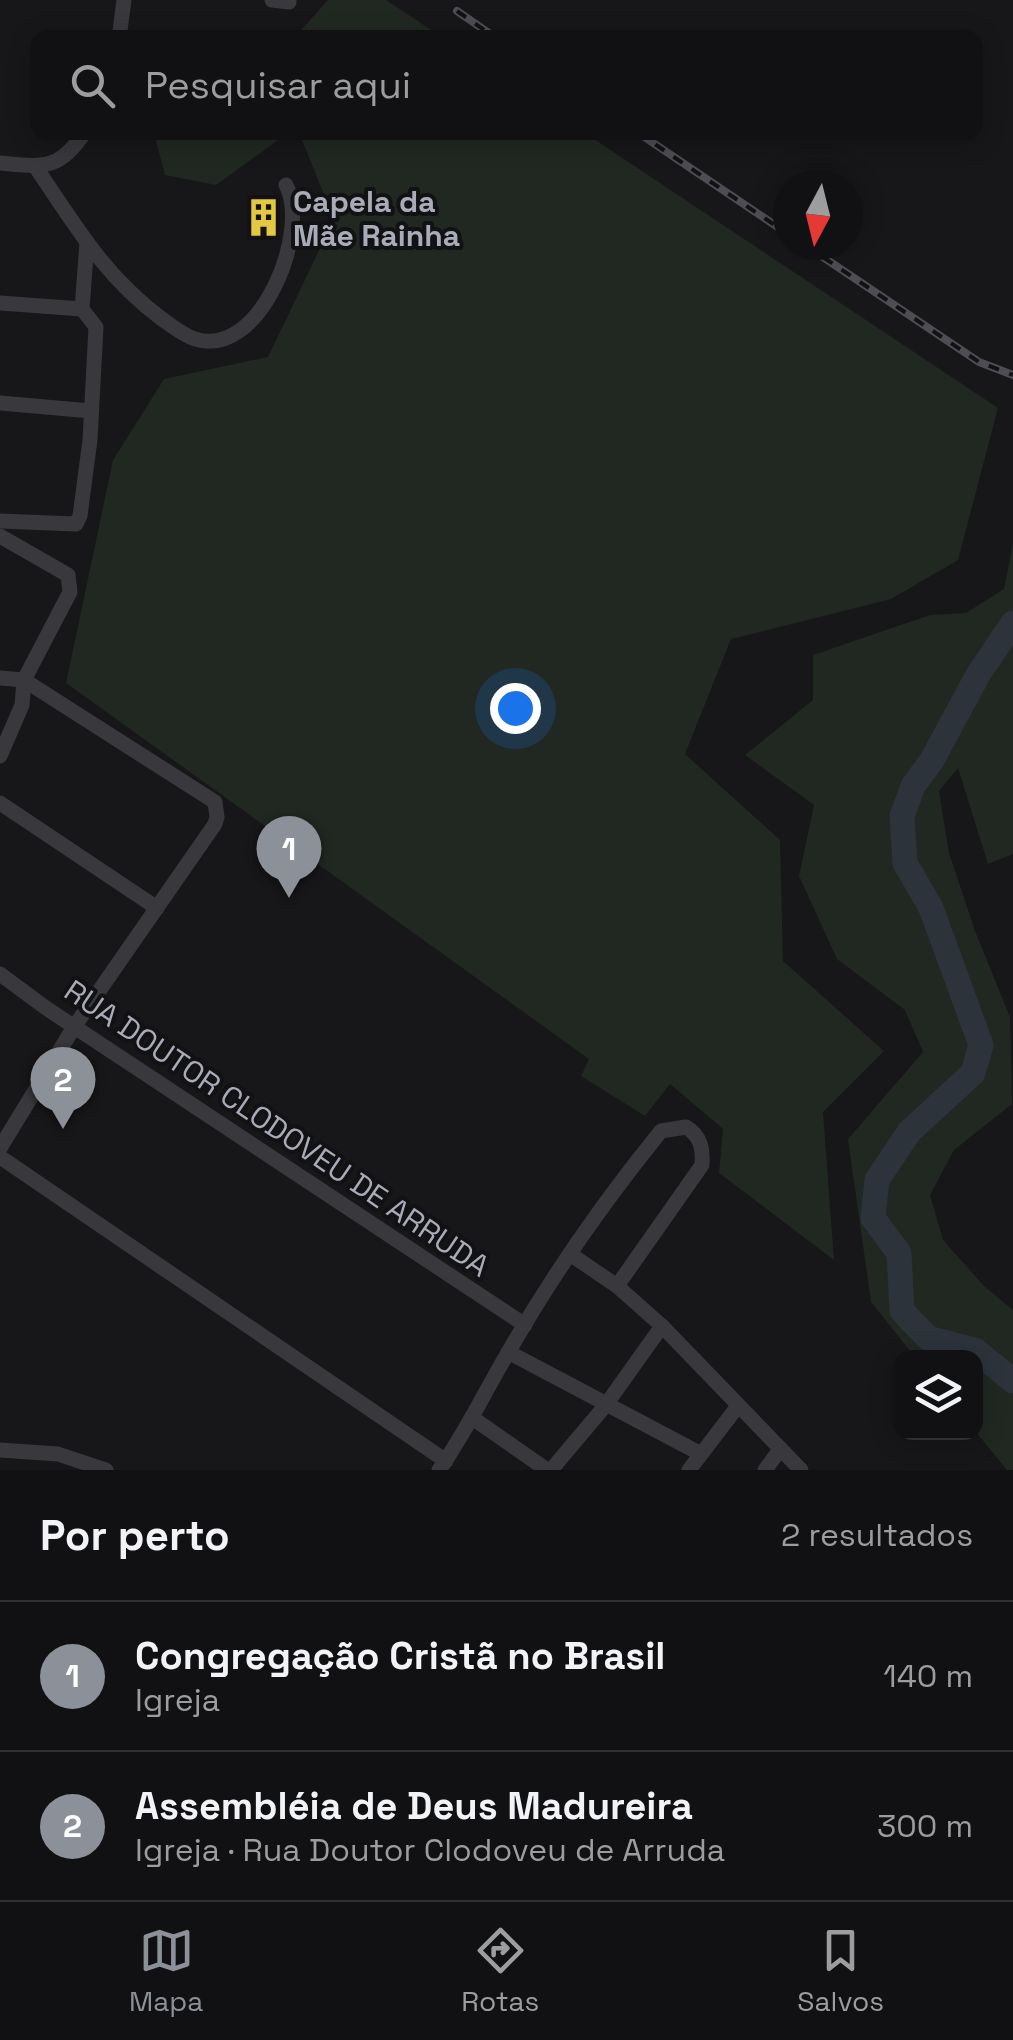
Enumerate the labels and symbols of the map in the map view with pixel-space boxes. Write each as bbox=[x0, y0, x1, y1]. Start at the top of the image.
north arrow bbox=[773, 170, 863, 260]
place label: Capela da Mãe Rainha bbox=[293, 182, 460, 255]
building icon: Capela da Mãe Rainha bbox=[242, 197, 284, 239]
your location bbox=[490, 683, 541, 734]
pin: 1 bbox=[256, 816, 322, 898]
street label: RUA DOUTOR CLODOVEU DE ARRUDA bbox=[57, 971, 497, 1285]
pin: 2 bbox=[30, 1046, 96, 1129]

